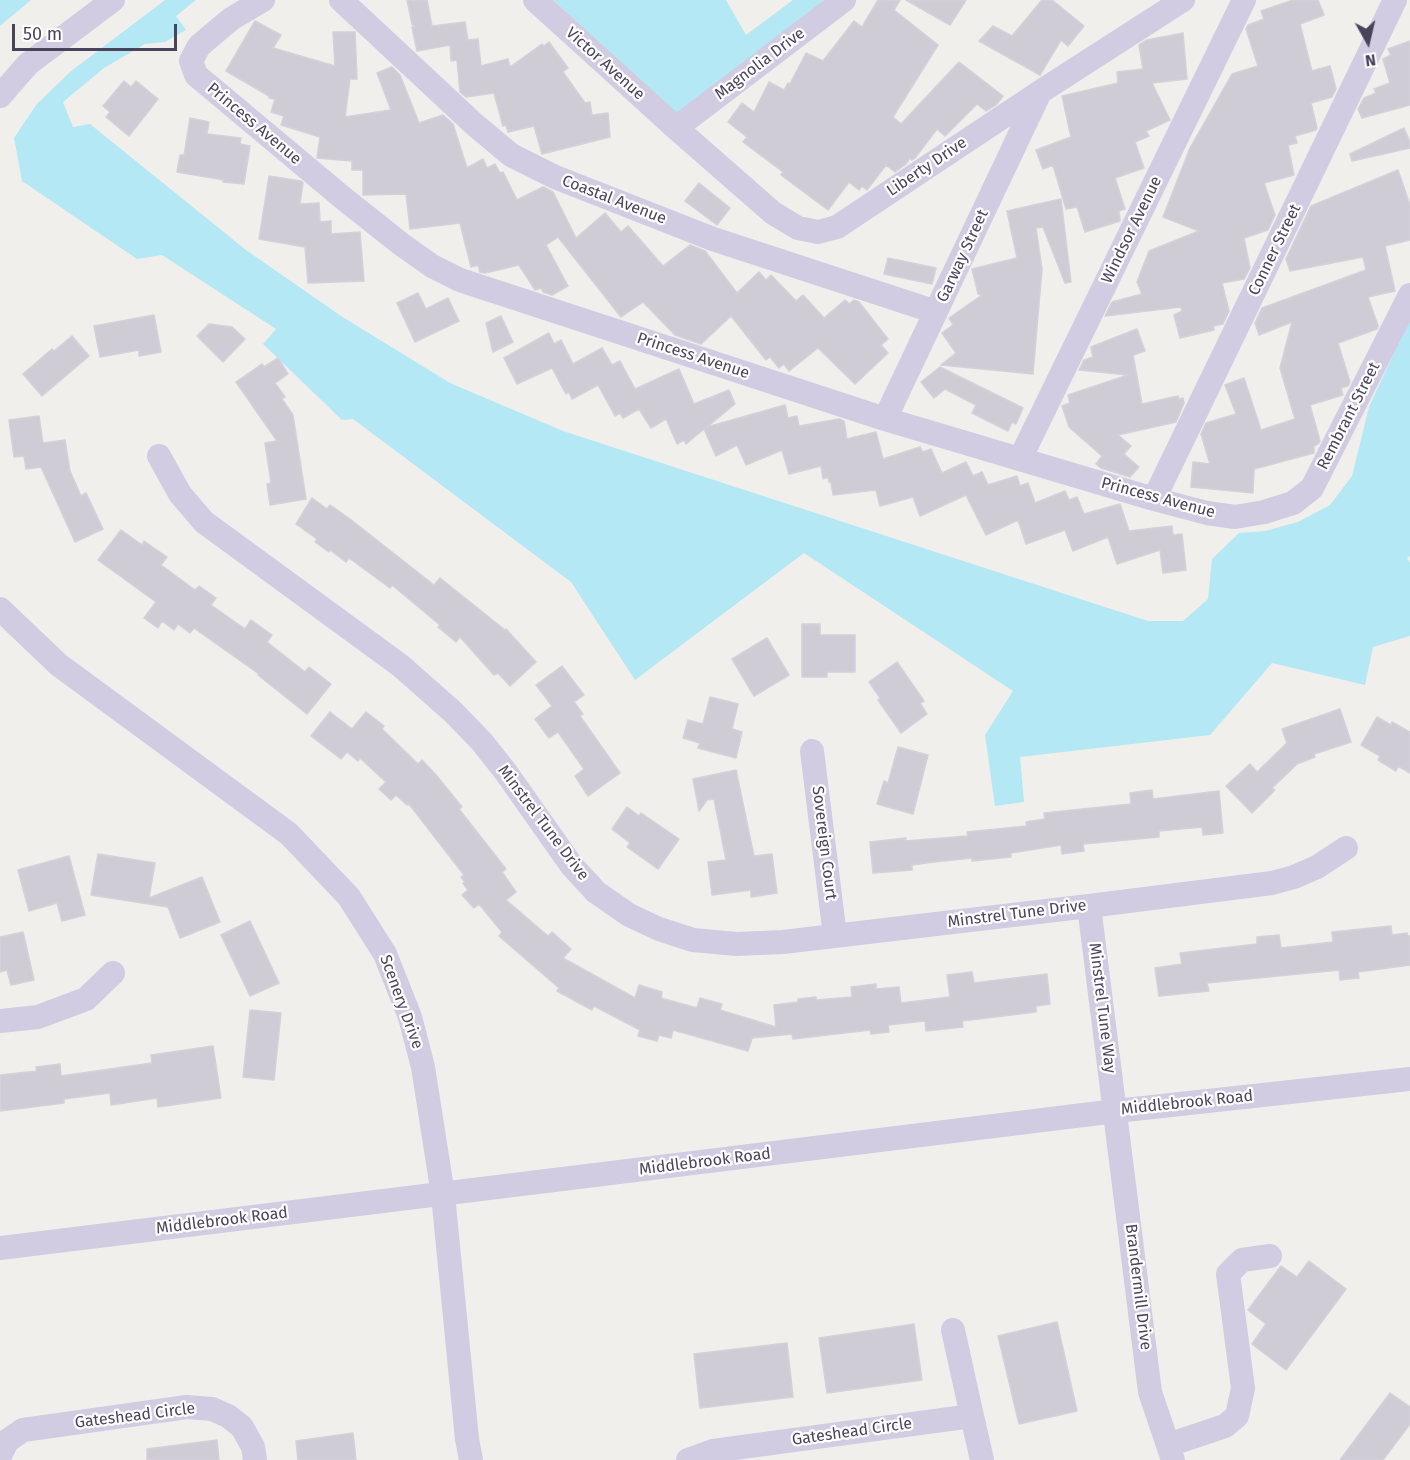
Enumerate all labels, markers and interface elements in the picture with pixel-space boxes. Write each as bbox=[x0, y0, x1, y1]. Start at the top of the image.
scale bar bbox=[15, 12, 180, 50]
north arrow bbox=[1338, 12, 1398, 72]
text: 50 m bbox=[23, 23, 62, 45]
street label: Victor Avenue bbox=[562, 24, 648, 104]
street label: Magnolia Drive bbox=[711, 24, 809, 104]
text: N bbox=[1364, 50, 1377, 70]
street label: Princess Avenue bbox=[203, 79, 305, 169]
street label: Liberty Drive bbox=[883, 133, 971, 201]
street label: Coastal Avenue bbox=[559, 171, 669, 229]
street label: Windsor Avenue bbox=[1098, 173, 1166, 287]
street label: Conner Street bbox=[1245, 201, 1305, 299]
street label: Garway Street bbox=[933, 207, 993, 305]
street label: Princess Avenue bbox=[634, 329, 752, 383]
street label: Rembrant Street bbox=[1314, 359, 1384, 473]
street label: Princess Avenue bbox=[1099, 474, 1217, 522]
street label: Minstrel Tune Drive bbox=[493, 761, 593, 885]
street label: Sovereign Court bbox=[807, 785, 841, 901]
street label: Minstrel Tune Drive bbox=[946, 896, 1088, 932]
street label: Minstrel Tune Way bbox=[1084, 942, 1120, 1074]
street label: Scenery Drive bbox=[375, 952, 427, 1052]
street label: Middlebrook Road bbox=[1120, 1087, 1254, 1119]
street label: Middlebrook Road bbox=[638, 1144, 772, 1180]
street label: Middlebrook Road bbox=[155, 1203, 289, 1239]
street label: Brandermill Drive bbox=[1121, 1223, 1155, 1351]
street label: Gateshead Circle bbox=[74, 1399, 196, 1433]
street label: Gateshead Circle bbox=[791, 1414, 913, 1450]

